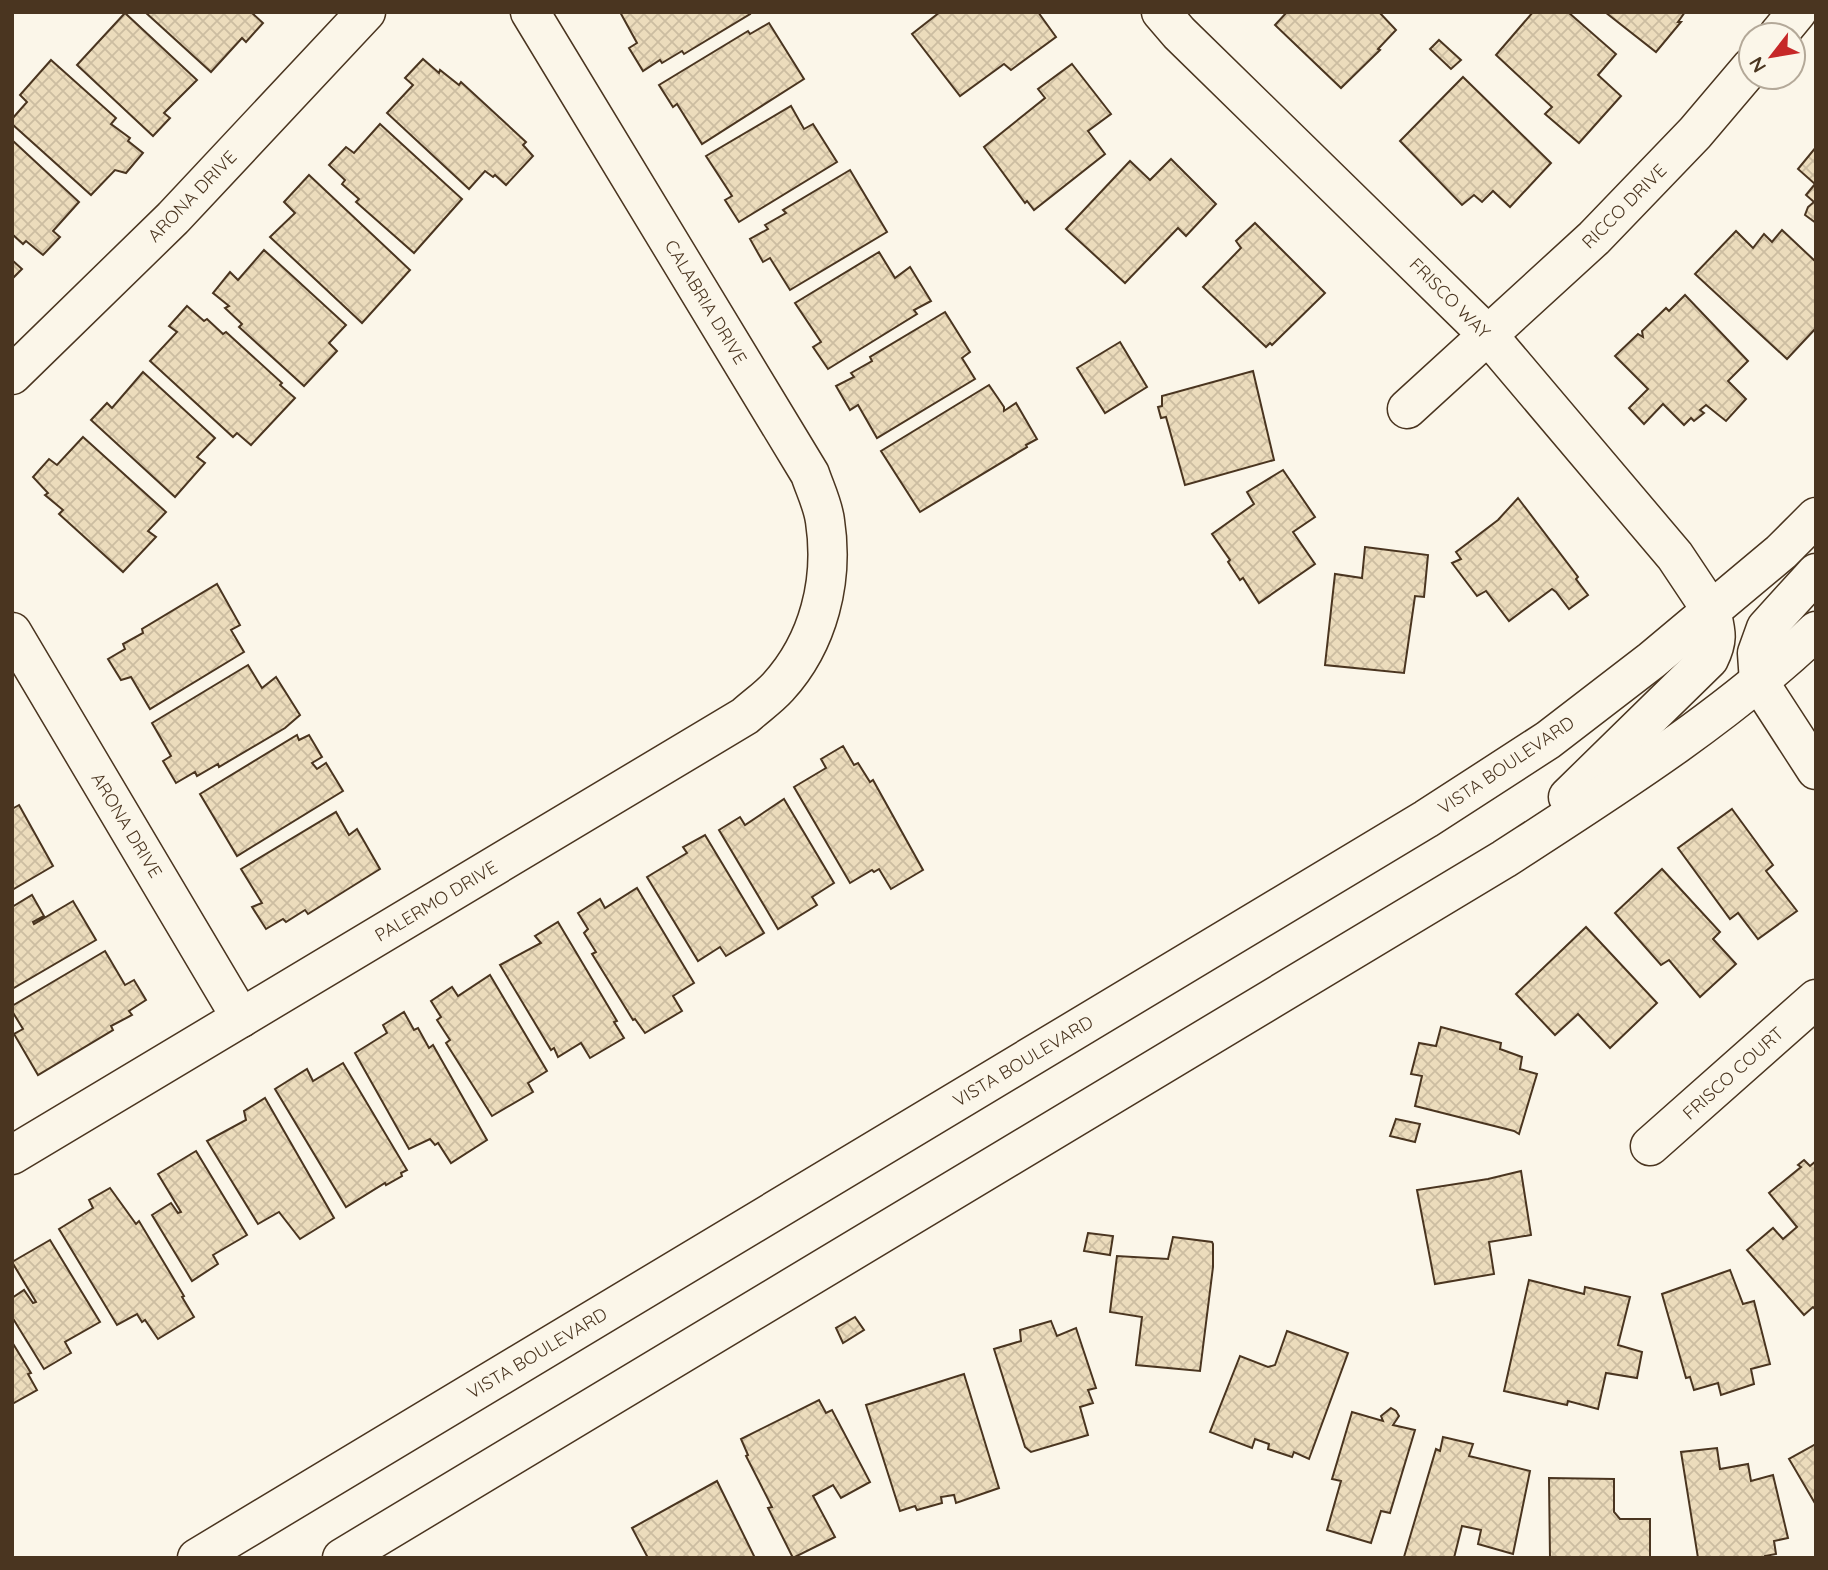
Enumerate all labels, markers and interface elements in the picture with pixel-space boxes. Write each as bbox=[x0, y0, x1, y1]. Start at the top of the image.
north arrow bbox=[1737, 21, 1807, 91]
text: N bbox=[1744, 53, 1771, 77]
street label: ARONA DRIVE bbox=[143, 145, 241, 247]
street label: RICCO DRIVE bbox=[1577, 159, 1671, 253]
street label: CALABRIA DRIVE bbox=[660, 236, 752, 368]
street label: FRISCO WAY bbox=[1405, 253, 1495, 343]
street label: VISTA BOULEVARD bbox=[1434, 711, 1578, 819]
street label: ARONA DRIVE bbox=[87, 768, 167, 882]
street label: PALERMO DRIVE bbox=[371, 855, 501, 947]
street label: VISTA BOULEVARD bbox=[949, 1010, 1097, 1112]
street label: FRISCO COURT bbox=[1678, 1021, 1788, 1124]
street label: VISTA BOULEVARD bbox=[463, 1302, 611, 1404]

